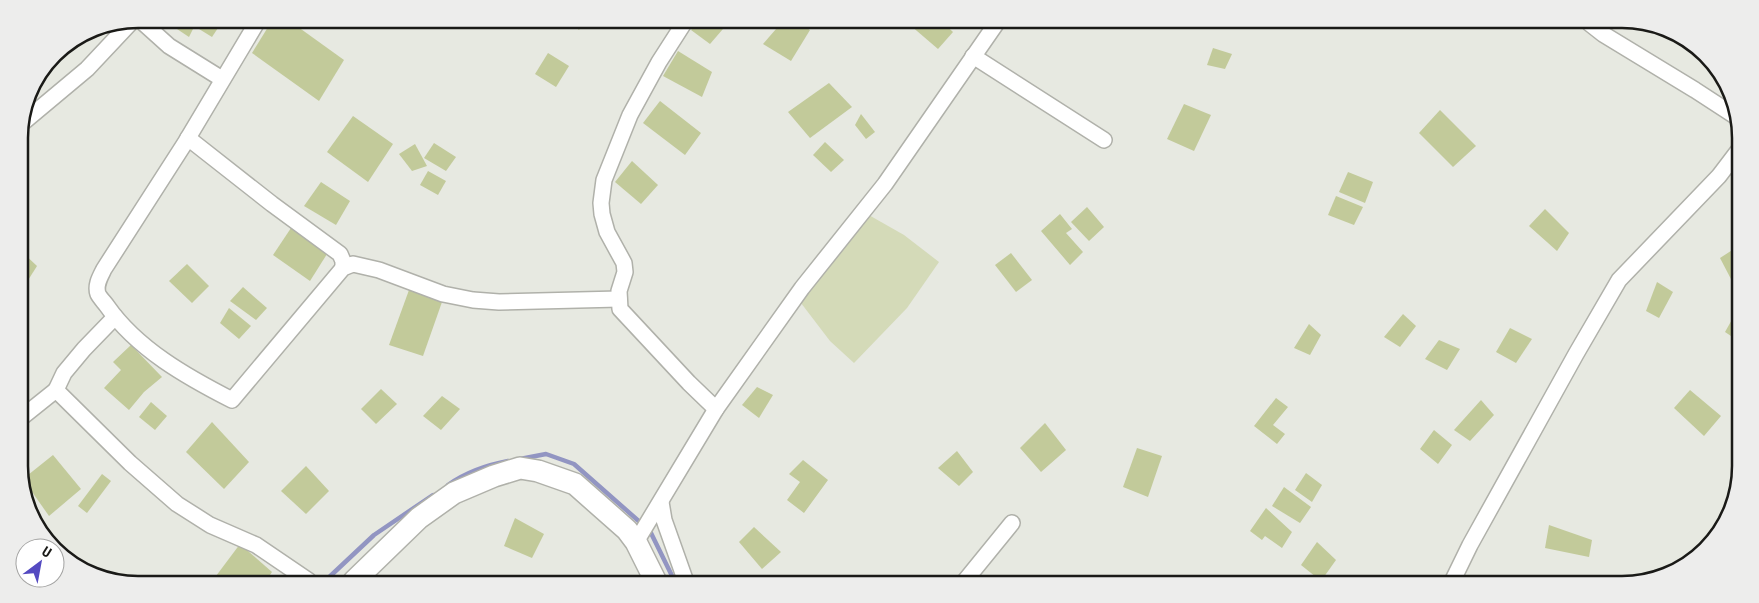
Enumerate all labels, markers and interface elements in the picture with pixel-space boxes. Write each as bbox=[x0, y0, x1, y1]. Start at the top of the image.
north arrow bbox=[15, 538, 65, 588]
text: U bbox=[39, 543, 55, 561]

